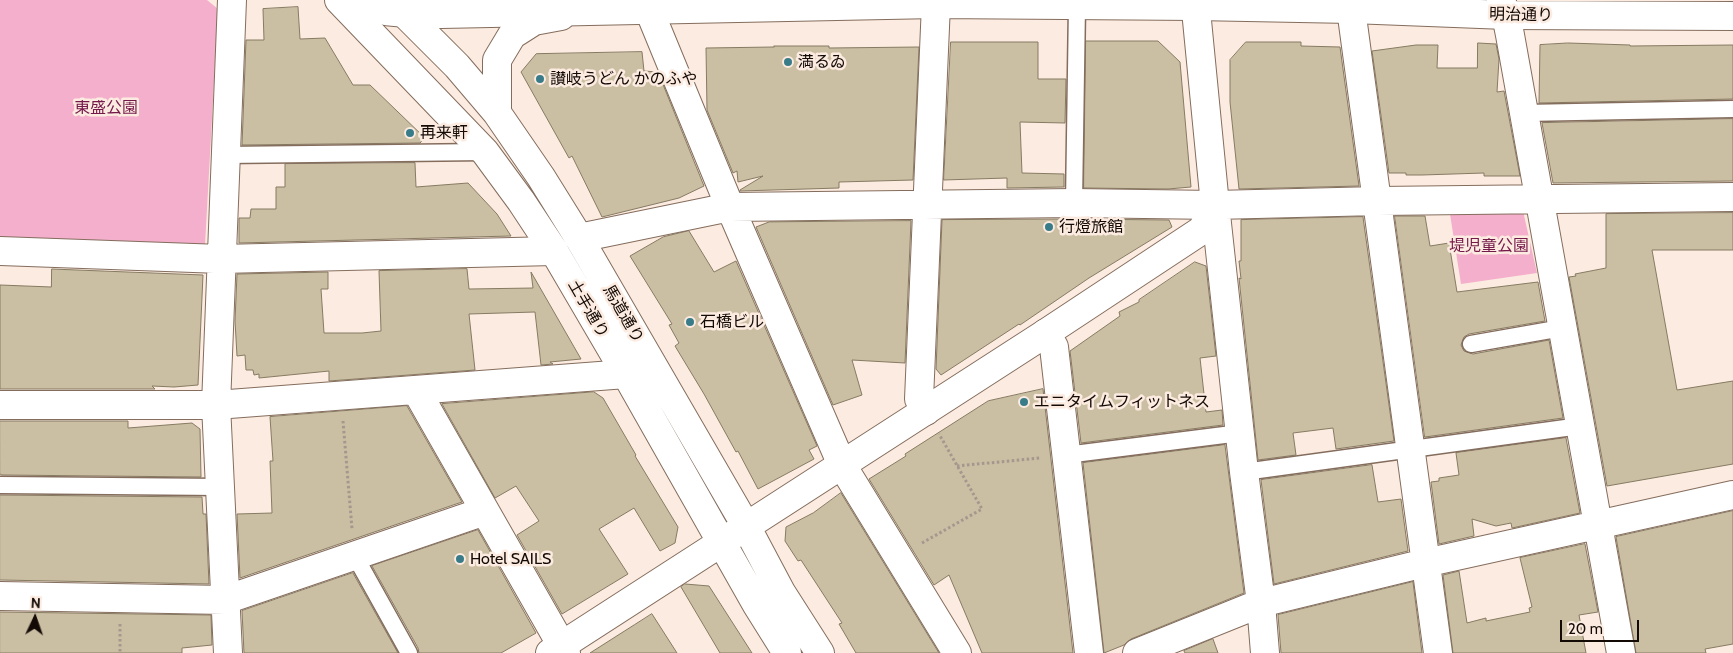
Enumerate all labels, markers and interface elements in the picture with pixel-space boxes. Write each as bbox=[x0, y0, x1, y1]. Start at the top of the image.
street label: 明治通り bbox=[1489, 5, 1553, 25]
place label: 満るゐ bbox=[798, 52, 846, 72]
marker: 満るゐ bbox=[782, 56, 794, 68]
place label: 讃岐うどん かのふや bbox=[550, 69, 698, 89]
marker: 讃岐うどん かのふや bbox=[534, 73, 546, 85]
park label: 東盛公園 bbox=[74, 98, 138, 118]
place label: 再来軒 bbox=[420, 123, 468, 143]
marker: 再来軒 bbox=[404, 127, 416, 139]
place label: 行燈旅館 bbox=[1059, 217, 1123, 237]
marker: 行燈旅館 bbox=[1043, 221, 1055, 233]
park label: 堤児童公園 bbox=[1449, 236, 1529, 256]
street label: 土手通り bbox=[564, 276, 612, 342]
street label: 馬道通り bbox=[599, 281, 647, 347]
place label: 石橋ビル bbox=[700, 312, 764, 332]
marker: 石橋ビル bbox=[684, 316, 696, 328]
place label: エニタイムフィットネス bbox=[1034, 392, 1210, 412]
marker: エニタイムフィットネス bbox=[1018, 396, 1030, 408]
place label: Hotel SAILS bbox=[470, 549, 551, 569]
marker: Hotel SAILS bbox=[454, 553, 466, 565]
north arrow bbox=[10, 593, 60, 643]
text: N bbox=[30, 594, 41, 612]
scale bar bbox=[1563, 610, 1642, 642]
text: 20 m bbox=[1568, 620, 1603, 638]

